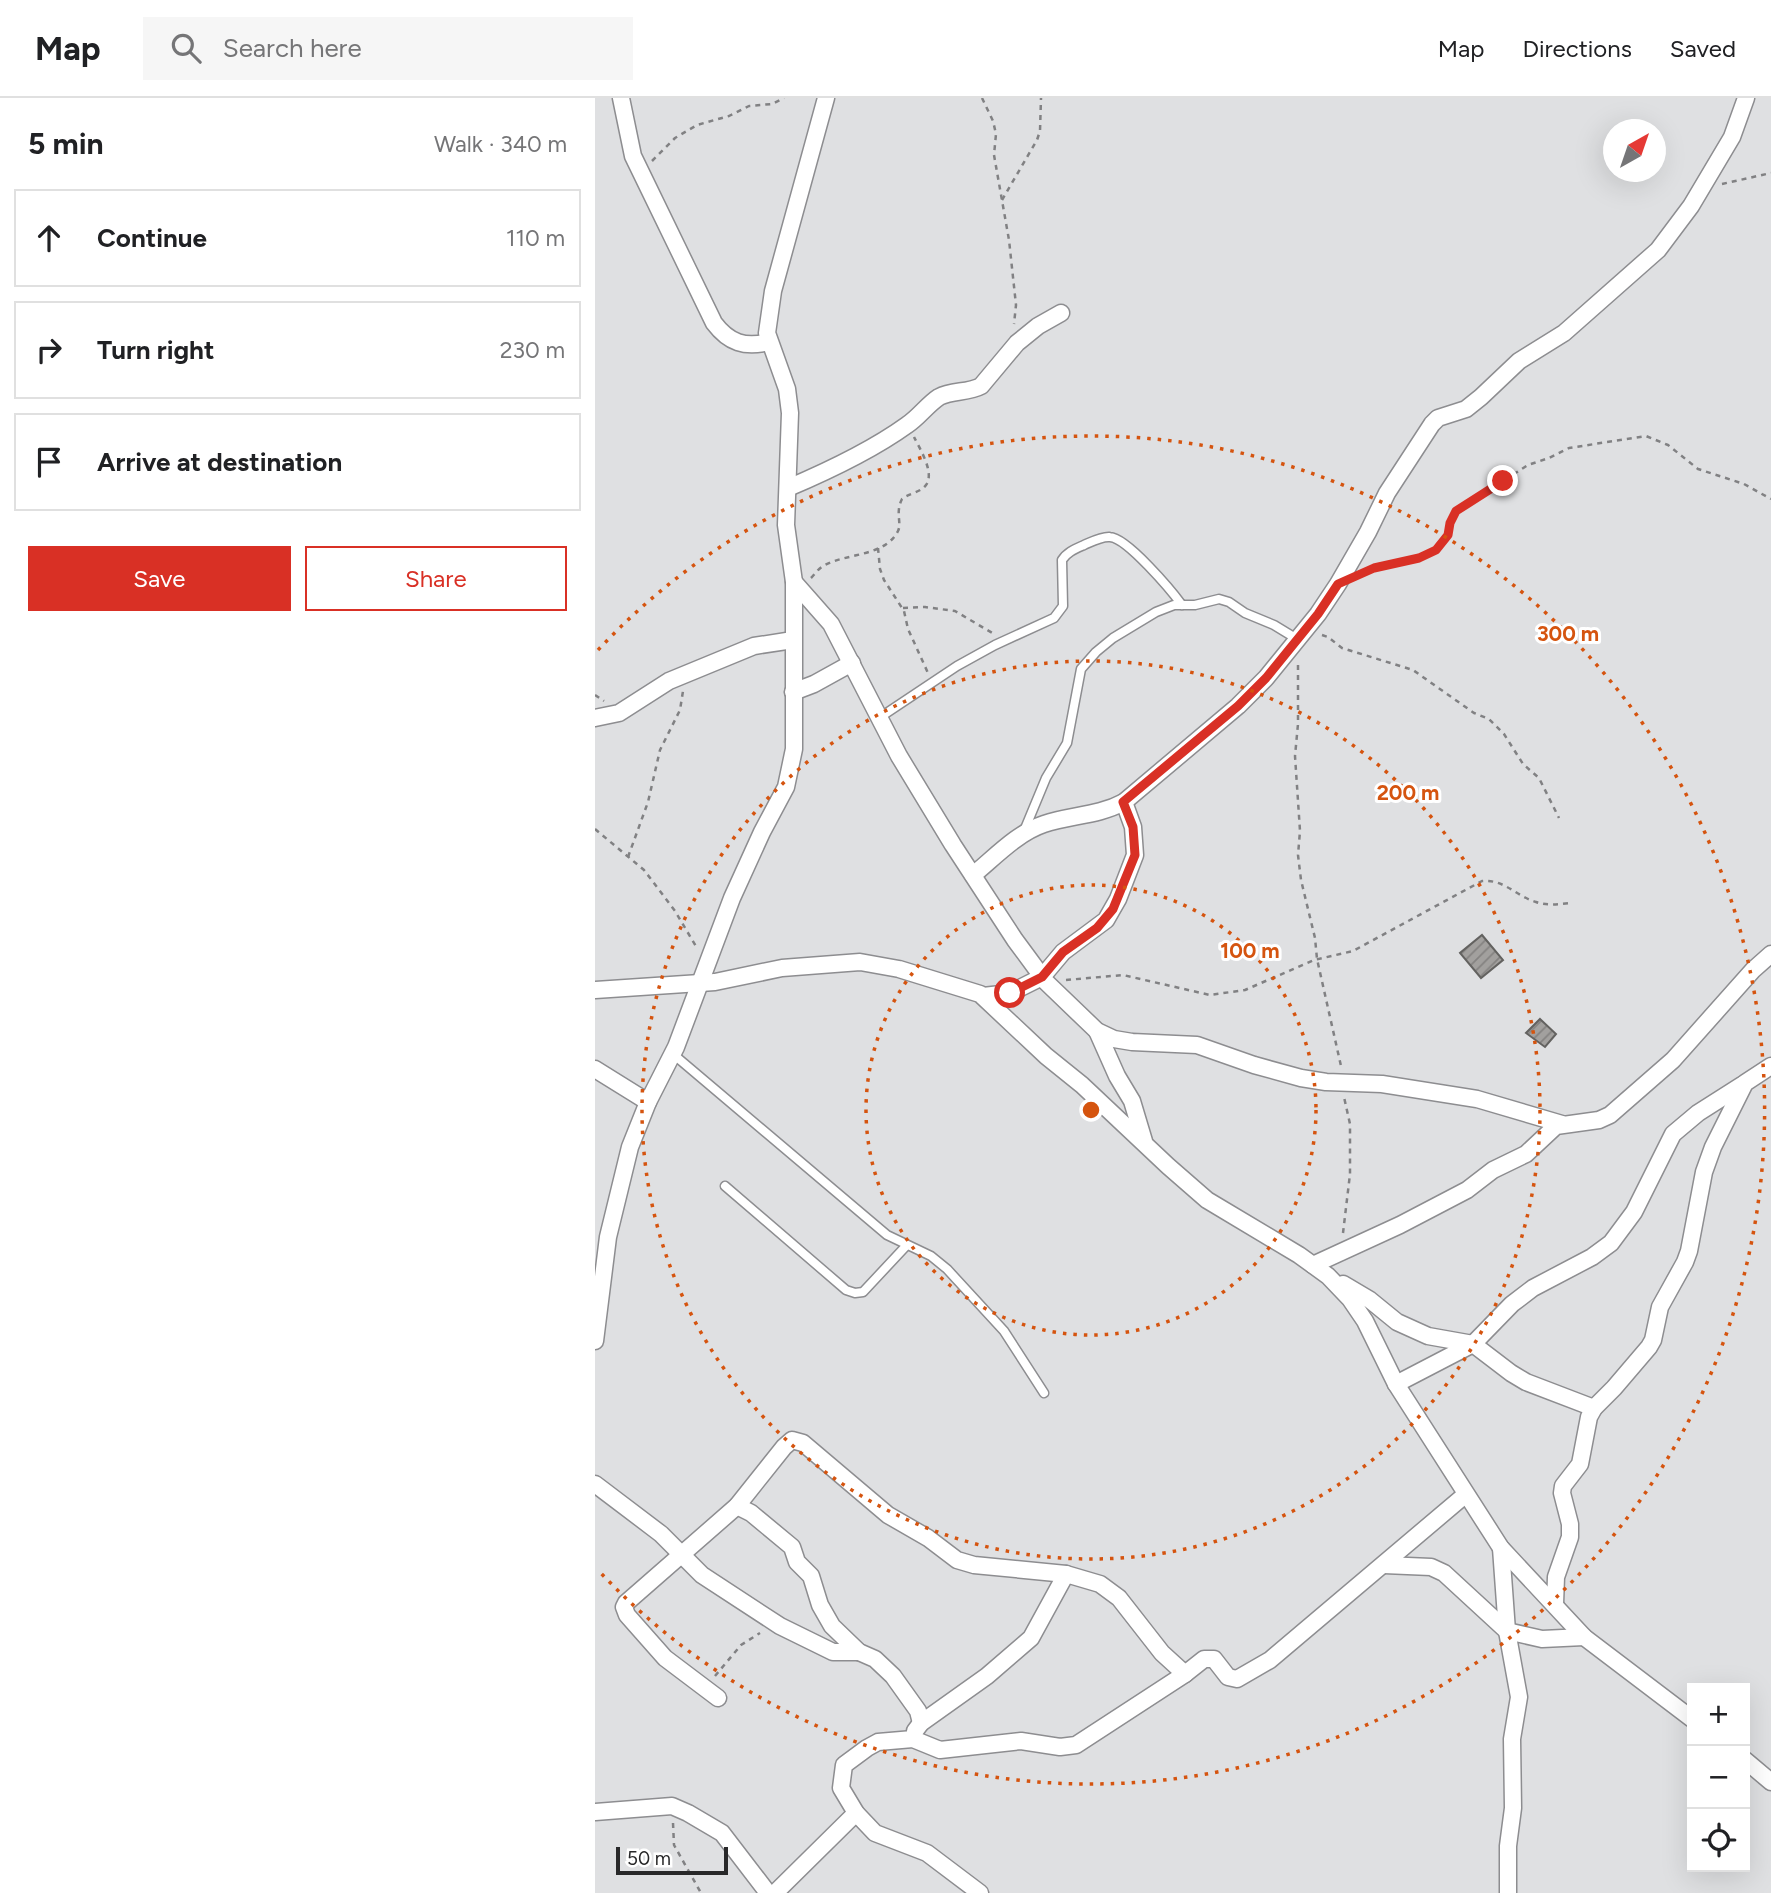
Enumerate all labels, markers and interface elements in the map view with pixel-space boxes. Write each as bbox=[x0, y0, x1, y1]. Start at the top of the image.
search box bbox=[143, 17, 633, 80]
text: Map bbox=[35, 29, 101, 68]
icon: search bbox=[167, 29, 205, 67]
text: Search here bbox=[223, 32, 362, 64]
text: Map bbox=[1438, 34, 1484, 63]
text: Directions bbox=[1522, 34, 1632, 63]
text: Saved bbox=[1670, 34, 1736, 63]
north arrow bbox=[1603, 119, 1666, 182]
text: 5 min bbox=[28, 125, 104, 162]
text: Walk · 340 m bbox=[434, 130, 567, 158]
icon: ahead bbox=[30, 219, 68, 257]
text: Continue bbox=[97, 222, 207, 254]
text: 110 m bbox=[506, 224, 565, 252]
icon: right bbox=[30, 331, 68, 369]
text: Turn right bbox=[97, 334, 214, 366]
text: 230 m bbox=[500, 336, 565, 364]
icon: arrive bbox=[30, 443, 68, 481]
text: Arrive at destination bbox=[97, 446, 342, 478]
route end bbox=[1487, 465, 1518, 496]
button: Save bbox=[28, 546, 291, 611]
button: Share bbox=[305, 546, 567, 611]
text: 300 m bbox=[1537, 621, 1599, 646]
text: 200 m bbox=[1377, 780, 1439, 805]
text: 100 m bbox=[1220, 938, 1280, 963]
route start bbox=[994, 977, 1025, 1008]
centre of rings bbox=[1079, 1098, 1103, 1122]
map controls bbox=[1687, 1683, 1750, 1872]
button: + bbox=[1687, 1683, 1750, 1746]
button: − bbox=[1687, 1746, 1750, 1809]
button: locate bbox=[1687, 1809, 1750, 1872]
scale bar bbox=[616, 1844, 728, 1876]
text: 50 m bbox=[627, 1847, 671, 1870]

